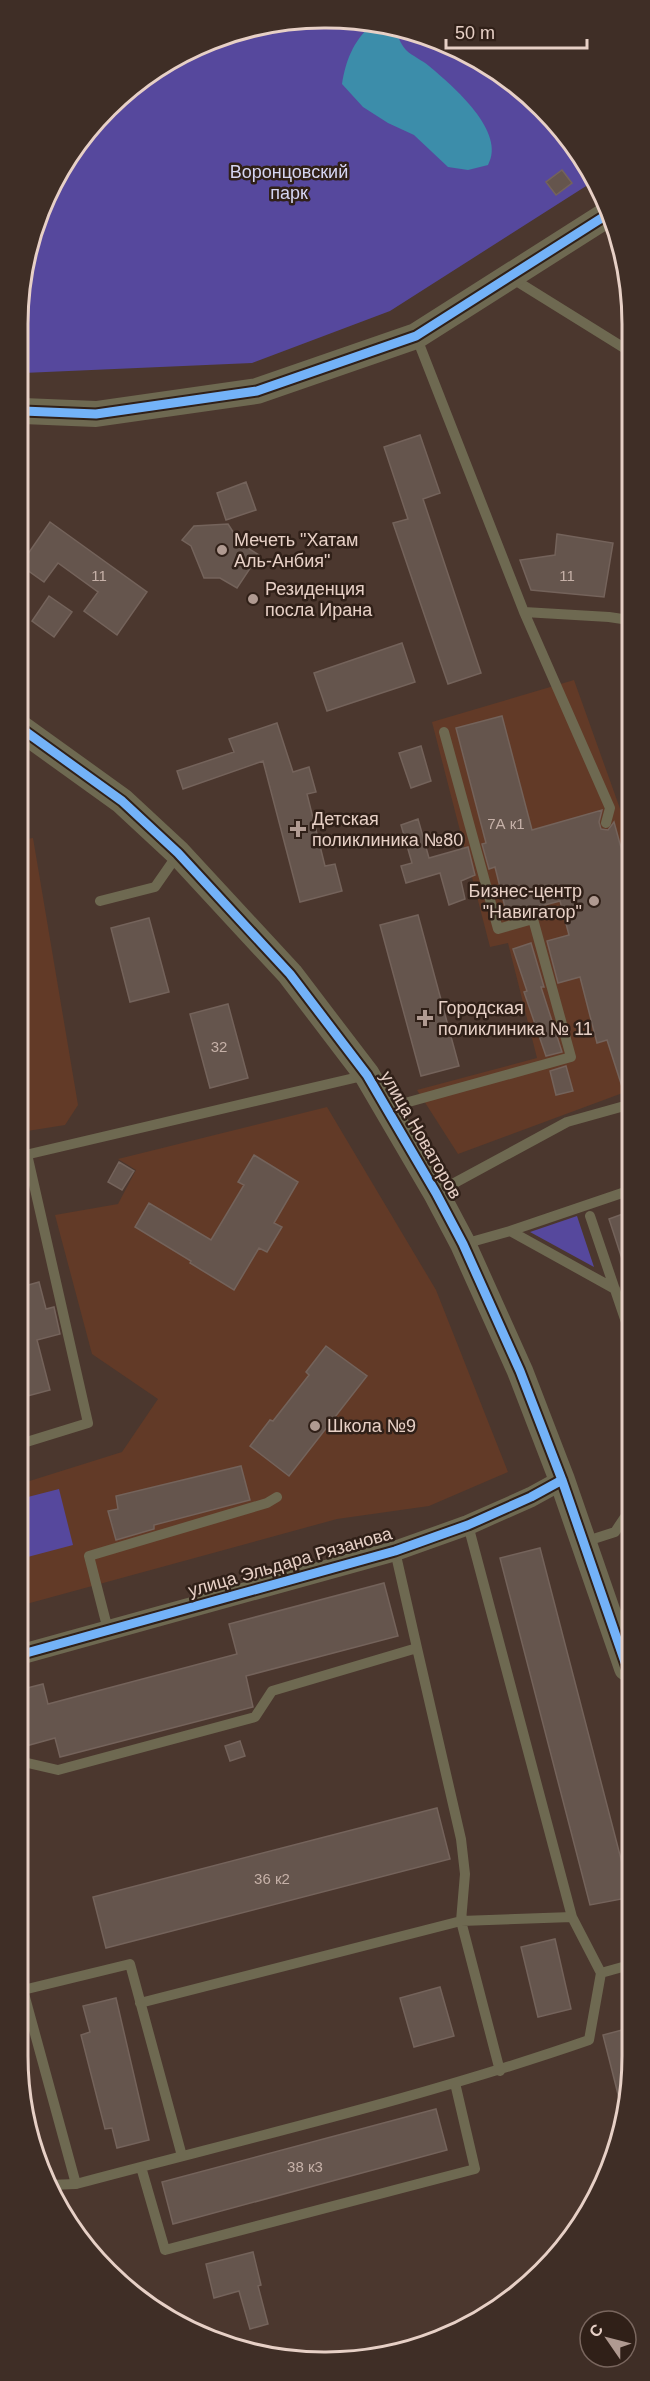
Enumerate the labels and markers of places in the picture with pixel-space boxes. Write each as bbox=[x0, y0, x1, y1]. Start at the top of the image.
place label: Мечеть "Хатам Аль-Анбия" bbox=[234, 530, 358, 571]
marker: Мечеть "Хатам Аль-Анбия" bbox=[215, 543, 229, 557]
place label: Резиденция посла Ирана bbox=[265, 579, 373, 620]
marker: Резиденция посла Ирана bbox=[246, 592, 260, 606]
place label: Детская поликлиника №80 bbox=[312, 809, 463, 850]
marker: Детская поликлиника №80 bbox=[289, 820, 307, 838]
place label: Бизнеc-центр "Навигатор" bbox=[469, 881, 582, 922]
marker: Бизнеc-центр "Навигатор" bbox=[587, 894, 601, 908]
place label: Городская поликлиника № 11 bbox=[438, 998, 593, 1039]
marker: Городская поликлиника № 11 bbox=[416, 1009, 434, 1027]
place label: Школа №9 bbox=[327, 1416, 416, 1436]
marker: Школа №9 bbox=[308, 1419, 322, 1433]

